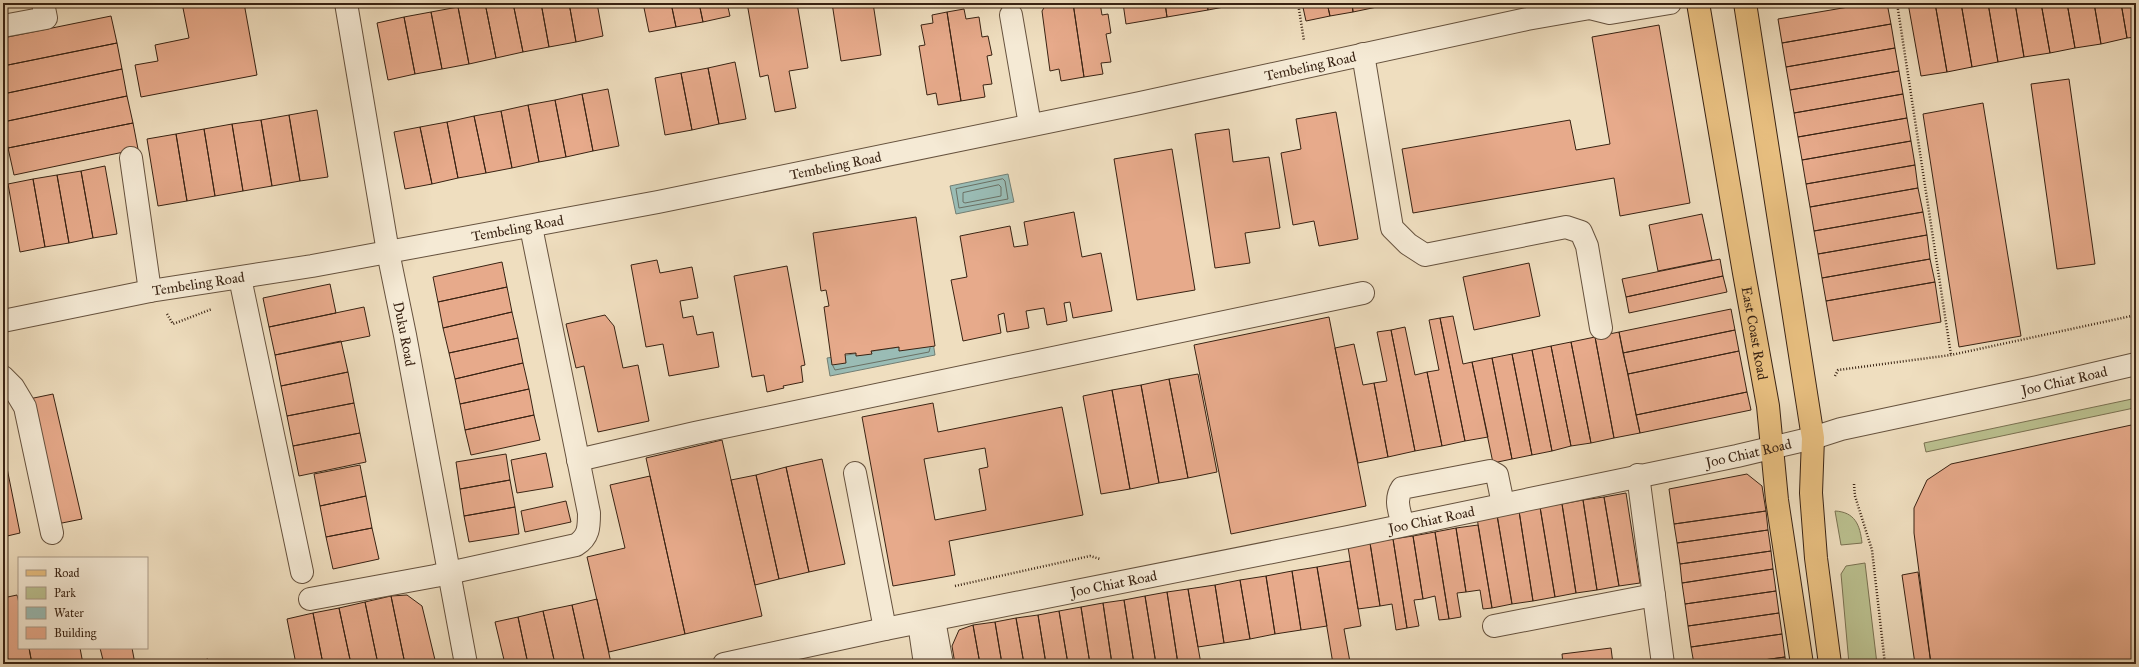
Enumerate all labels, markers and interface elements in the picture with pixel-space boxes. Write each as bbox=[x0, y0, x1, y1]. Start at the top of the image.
street label: Tembeling Road bbox=[1263, 48, 1358, 85]
street label: Tembeling Road bbox=[788, 148, 883, 184]
street label: Tembeling Road bbox=[470, 212, 565, 245]
street label: Tembeling Road bbox=[151, 269, 246, 300]
street label: East Coast Road bbox=[1738, 285, 1771, 381]
street label: Duku Road bbox=[389, 300, 419, 368]
street label: Joo Chiat Road bbox=[2018, 363, 2109, 401]
street label: Joo Chiat Road bbox=[1702, 435, 1793, 473]
street label: Joo Chiat Road bbox=[1385, 503, 1476, 539]
legend bbox=[18, 557, 148, 649]
text: Road bbox=[54, 566, 80, 580]
street label: Joo Chiat Road bbox=[1067, 567, 1159, 602]
text: Park bbox=[54, 586, 76, 600]
text: Water bbox=[54, 606, 84, 620]
text: Building bbox=[54, 626, 97, 641]

